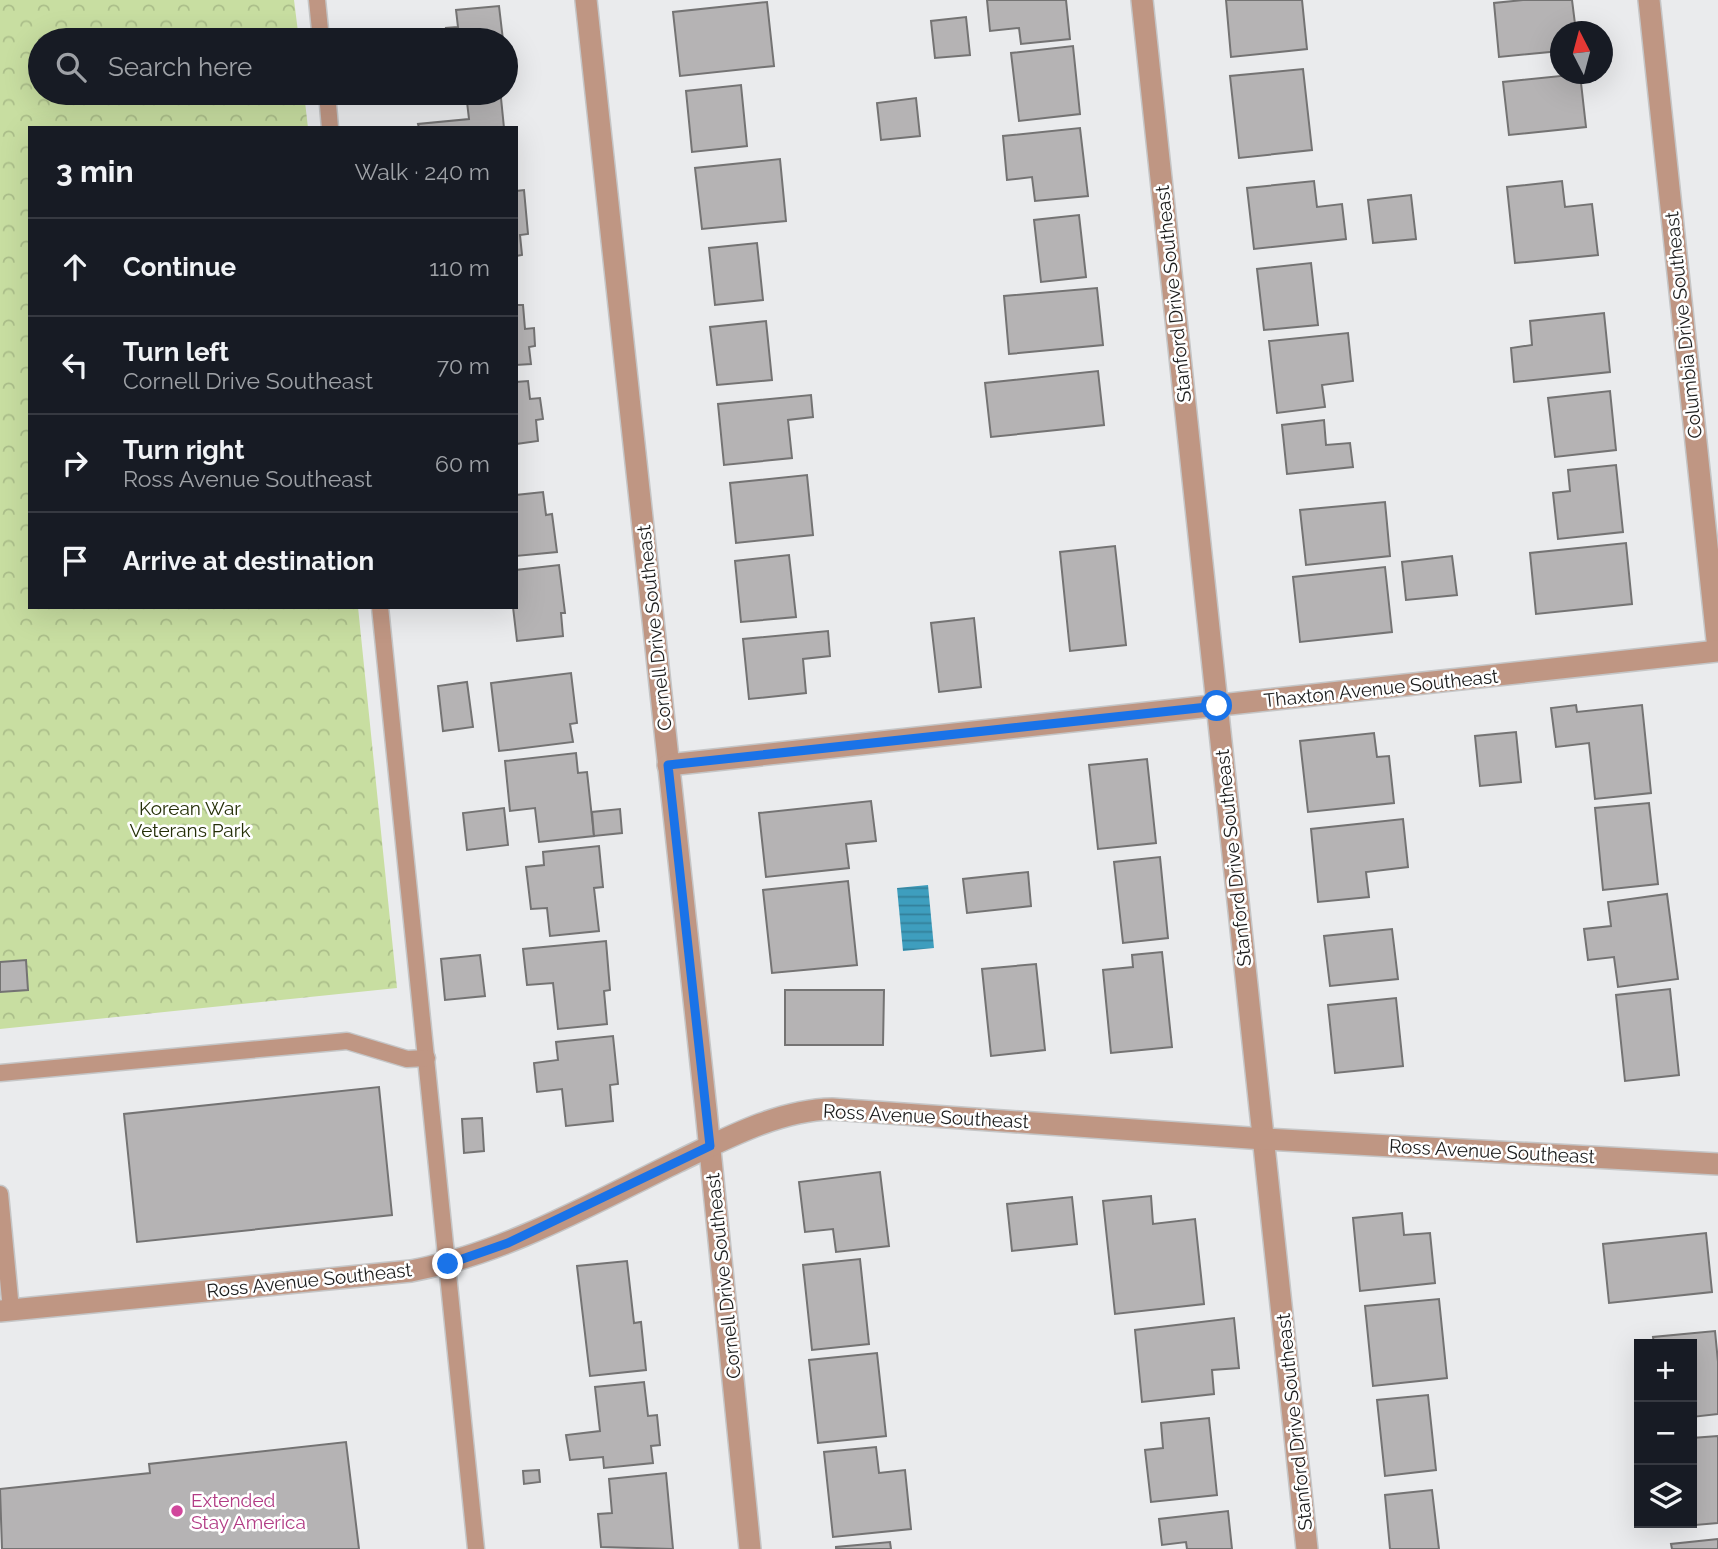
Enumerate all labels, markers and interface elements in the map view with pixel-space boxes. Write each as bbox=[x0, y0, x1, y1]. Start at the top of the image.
north arrow bbox=[1550, 21, 1613, 84]
search box bbox=[28, 28, 518, 105]
icon: search bbox=[52, 48, 90, 86]
text: Search here bbox=[108, 52, 252, 82]
text: 3 min bbox=[56, 154, 134, 189]
text: Walk · 240 m bbox=[354, 158, 490, 185]
street label: Stanford Drive Southeast bbox=[1151, 184, 1195, 404]
street label: Columbia Drive Southeast bbox=[1660, 210, 1706, 440]
icon: ahead bbox=[56, 248, 94, 286]
text: Continue bbox=[123, 252, 236, 282]
text: 110 m bbox=[429, 254, 490, 281]
text: Turn left bbox=[123, 337, 229, 367]
icon: left bbox=[56, 346, 94, 384]
text: 70 m bbox=[437, 352, 490, 379]
text: Cornell Drive Southeast bbox=[123, 367, 373, 394]
text: Turn right bbox=[123, 435, 244, 465]
icon: right bbox=[56, 444, 94, 482]
text: 60 m bbox=[435, 450, 490, 477]
text: Ross Avenue Southeast bbox=[123, 465, 373, 492]
street label: Cornell Drive Southeast bbox=[632, 523, 676, 732]
icon: arrive bbox=[56, 542, 94, 580]
text: Arrive at destination bbox=[123, 546, 374, 576]
street label: Thaxton Avenue Southeast bbox=[1263, 665, 1500, 711]
route start bbox=[1201, 690, 1232, 721]
street label: Stanford Drive Southeast bbox=[1211, 748, 1255, 968]
park label: Korean War Veterans Park bbox=[130, 797, 250, 841]
street label: Ross Avenue Southeast bbox=[822, 1100, 1030, 1132]
street label: Ross Avenue Southeast bbox=[1388, 1135, 1596, 1167]
street label: Cornell Drive Southeast bbox=[701, 1171, 745, 1380]
route end bbox=[432, 1248, 463, 1279]
street label: Ross Avenue Southeast bbox=[205, 1258, 413, 1302]
street label: Stanford Drive Southeast bbox=[1272, 1312, 1316, 1532]
map controls bbox=[1634, 1339, 1697, 1528]
button: + bbox=[1634, 1339, 1697, 1402]
button: − bbox=[1634, 1402, 1697, 1465]
button: layers bbox=[1634, 1465, 1697, 1528]
place label: Extended Stay America bbox=[191, 1489, 306, 1533]
marker: Extended Stay America bbox=[169, 1503, 185, 1519]

